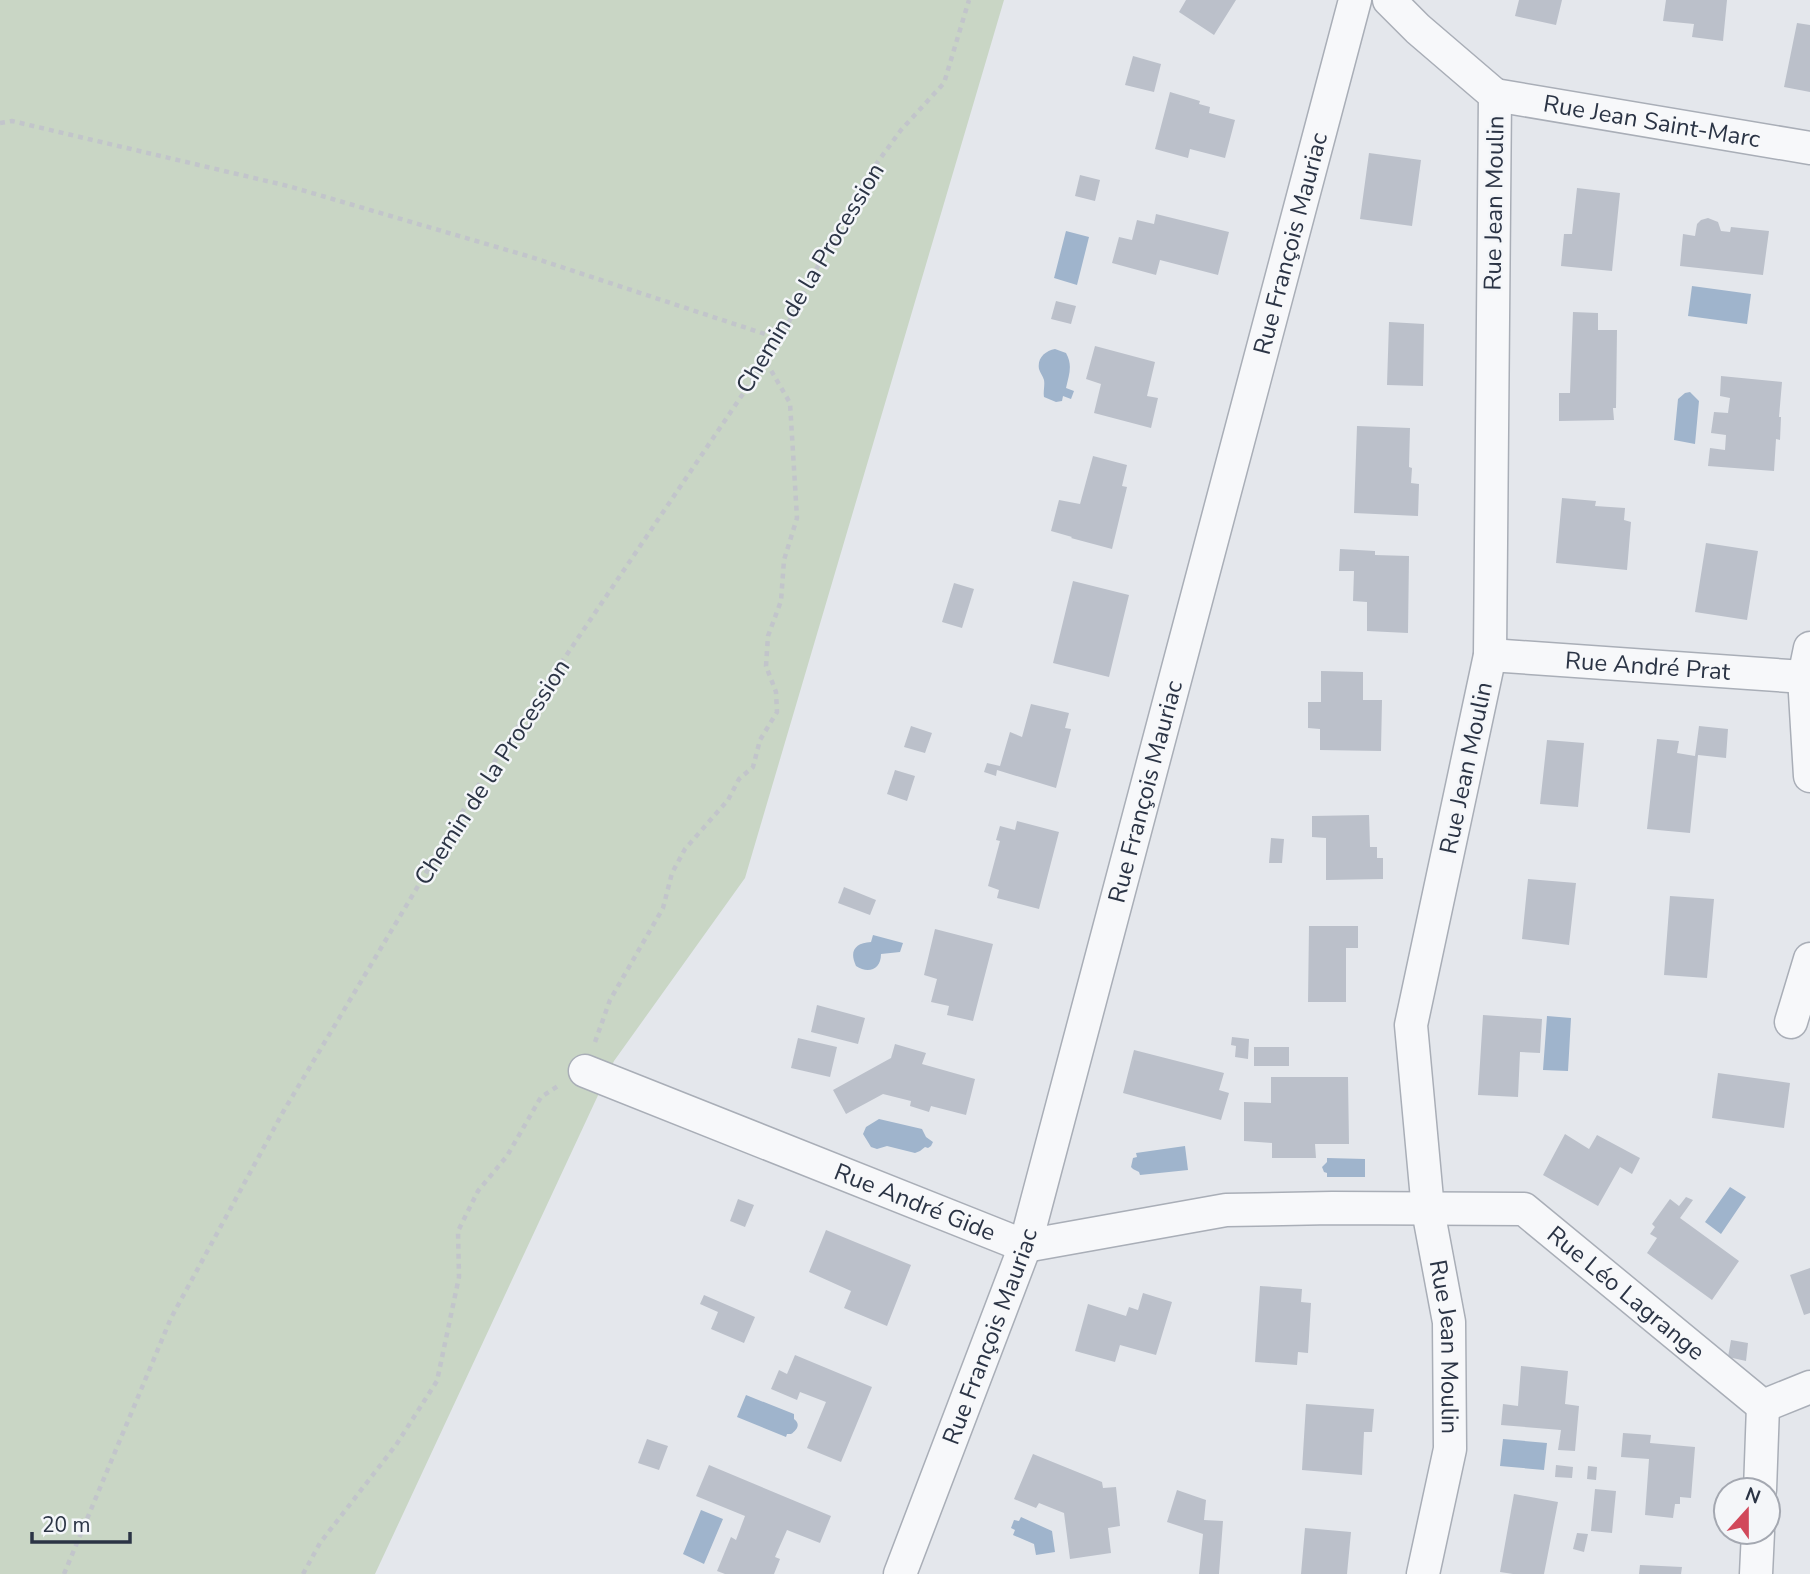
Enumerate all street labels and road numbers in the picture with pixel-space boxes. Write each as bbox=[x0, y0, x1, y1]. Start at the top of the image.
street label: Rue Jean Saint-Marc bbox=[1541, 87, 1763, 155]
street label: Rue Jean Moulin bbox=[1476, 115, 1512, 291]
street label: Rue François Mauriac bbox=[1246, 129, 1335, 358]
street label: Chemin de la Procession bbox=[728, 157, 892, 399]
street label: Rue André Prat bbox=[1564, 644, 1732, 688]
street label: Chemin de la Procession bbox=[407, 653, 577, 891]
street label: Rue François Mauriac bbox=[1101, 677, 1190, 906]
street label: Rue Jean Moulin bbox=[1432, 679, 1500, 857]
street label: Rue André Gide bbox=[830, 1156, 1000, 1249]
street label: Rue Léo Lagrange bbox=[1541, 1219, 1712, 1368]
street label: Rue François Mauriac bbox=[935, 1225, 1045, 1449]
street label: Rue Jean Moulin bbox=[1422, 1257, 1466, 1434]

